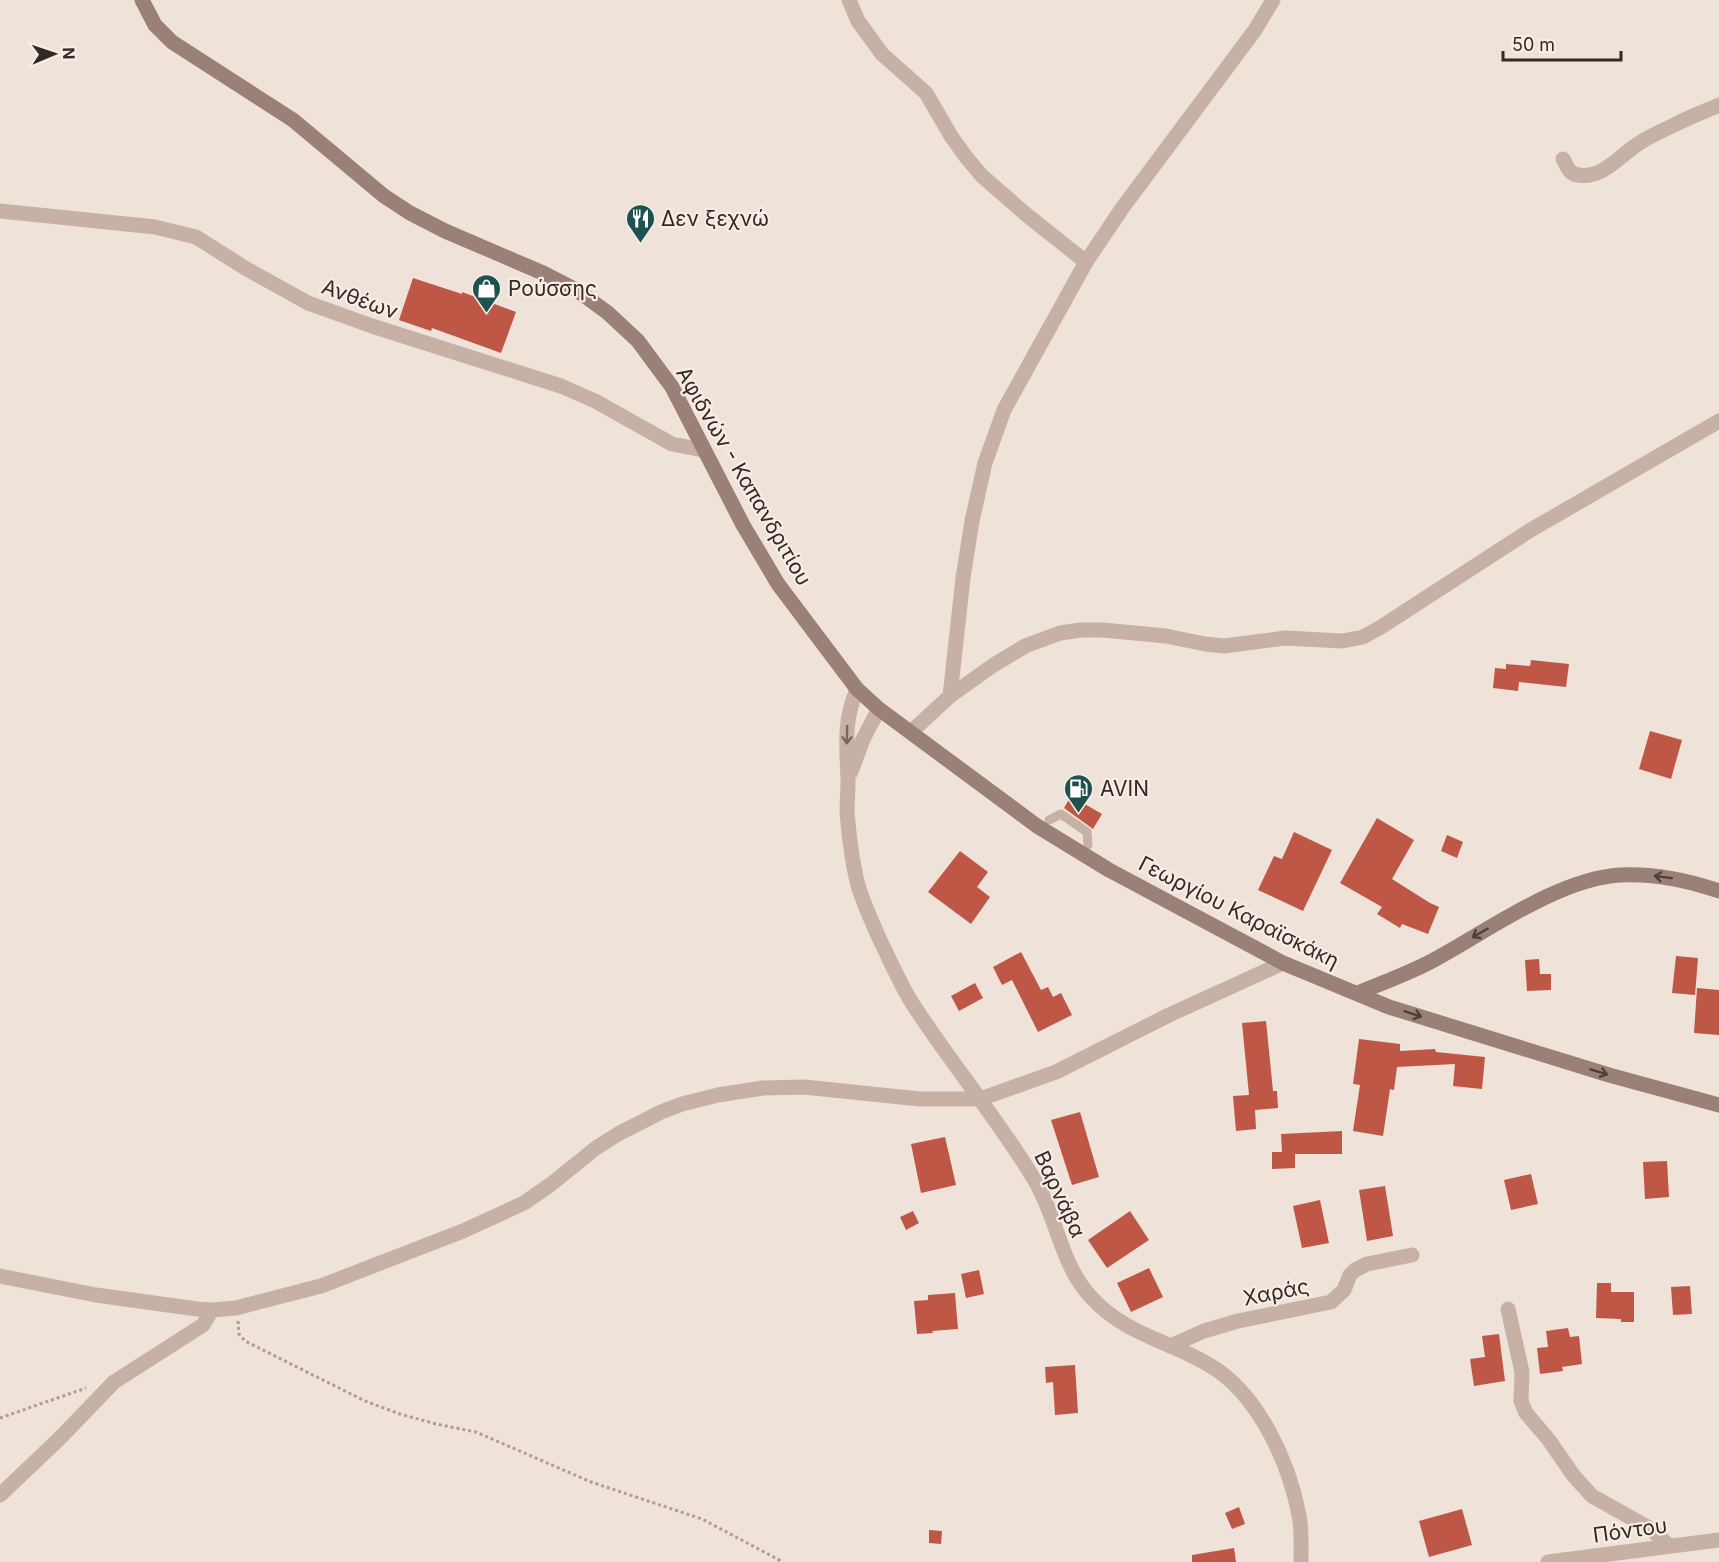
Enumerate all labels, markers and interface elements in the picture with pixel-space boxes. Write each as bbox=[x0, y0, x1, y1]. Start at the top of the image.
north arrow bbox=[24, 24, 84, 84]
scale bar bbox=[1503, 24, 1622, 62]
text: 50 m bbox=[1512, 34, 1555, 55]
text: N bbox=[59, 47, 79, 60]
restaurant icon: Δεν ξεχνώ bbox=[624, 202, 656, 244]
place label: Δεν ξεχνώ bbox=[661, 206, 769, 231]
shop icon: Ρούσσης bbox=[471, 272, 503, 314]
street label: Ανθέων bbox=[319, 274, 401, 324]
place label: Ρούσσης bbox=[508, 276, 597, 301]
street label: Αφιδνών - Καπανδριτίου bbox=[671, 362, 817, 590]
one-way arrow bbox=[841, 725, 852, 745]
fuel station icon: AVIN bbox=[1063, 772, 1095, 814]
place label: AVIN bbox=[1100, 776, 1149, 801]
street label: Γεωργίου Καραϊσκάκη bbox=[1135, 851, 1343, 973]
one-way arrow bbox=[1653, 871, 1673, 882]
one-way arrow bbox=[1472, 928, 1490, 939]
one-way arrow bbox=[1403, 1009, 1422, 1020]
one-way arrow bbox=[1589, 1067, 1608, 1078]
street label: Βαρνάβα bbox=[1029, 1147, 1091, 1241]
street label: Χαράς bbox=[1241, 1273, 1311, 1311]
street label: Πόντου bbox=[1591, 1512, 1669, 1548]

